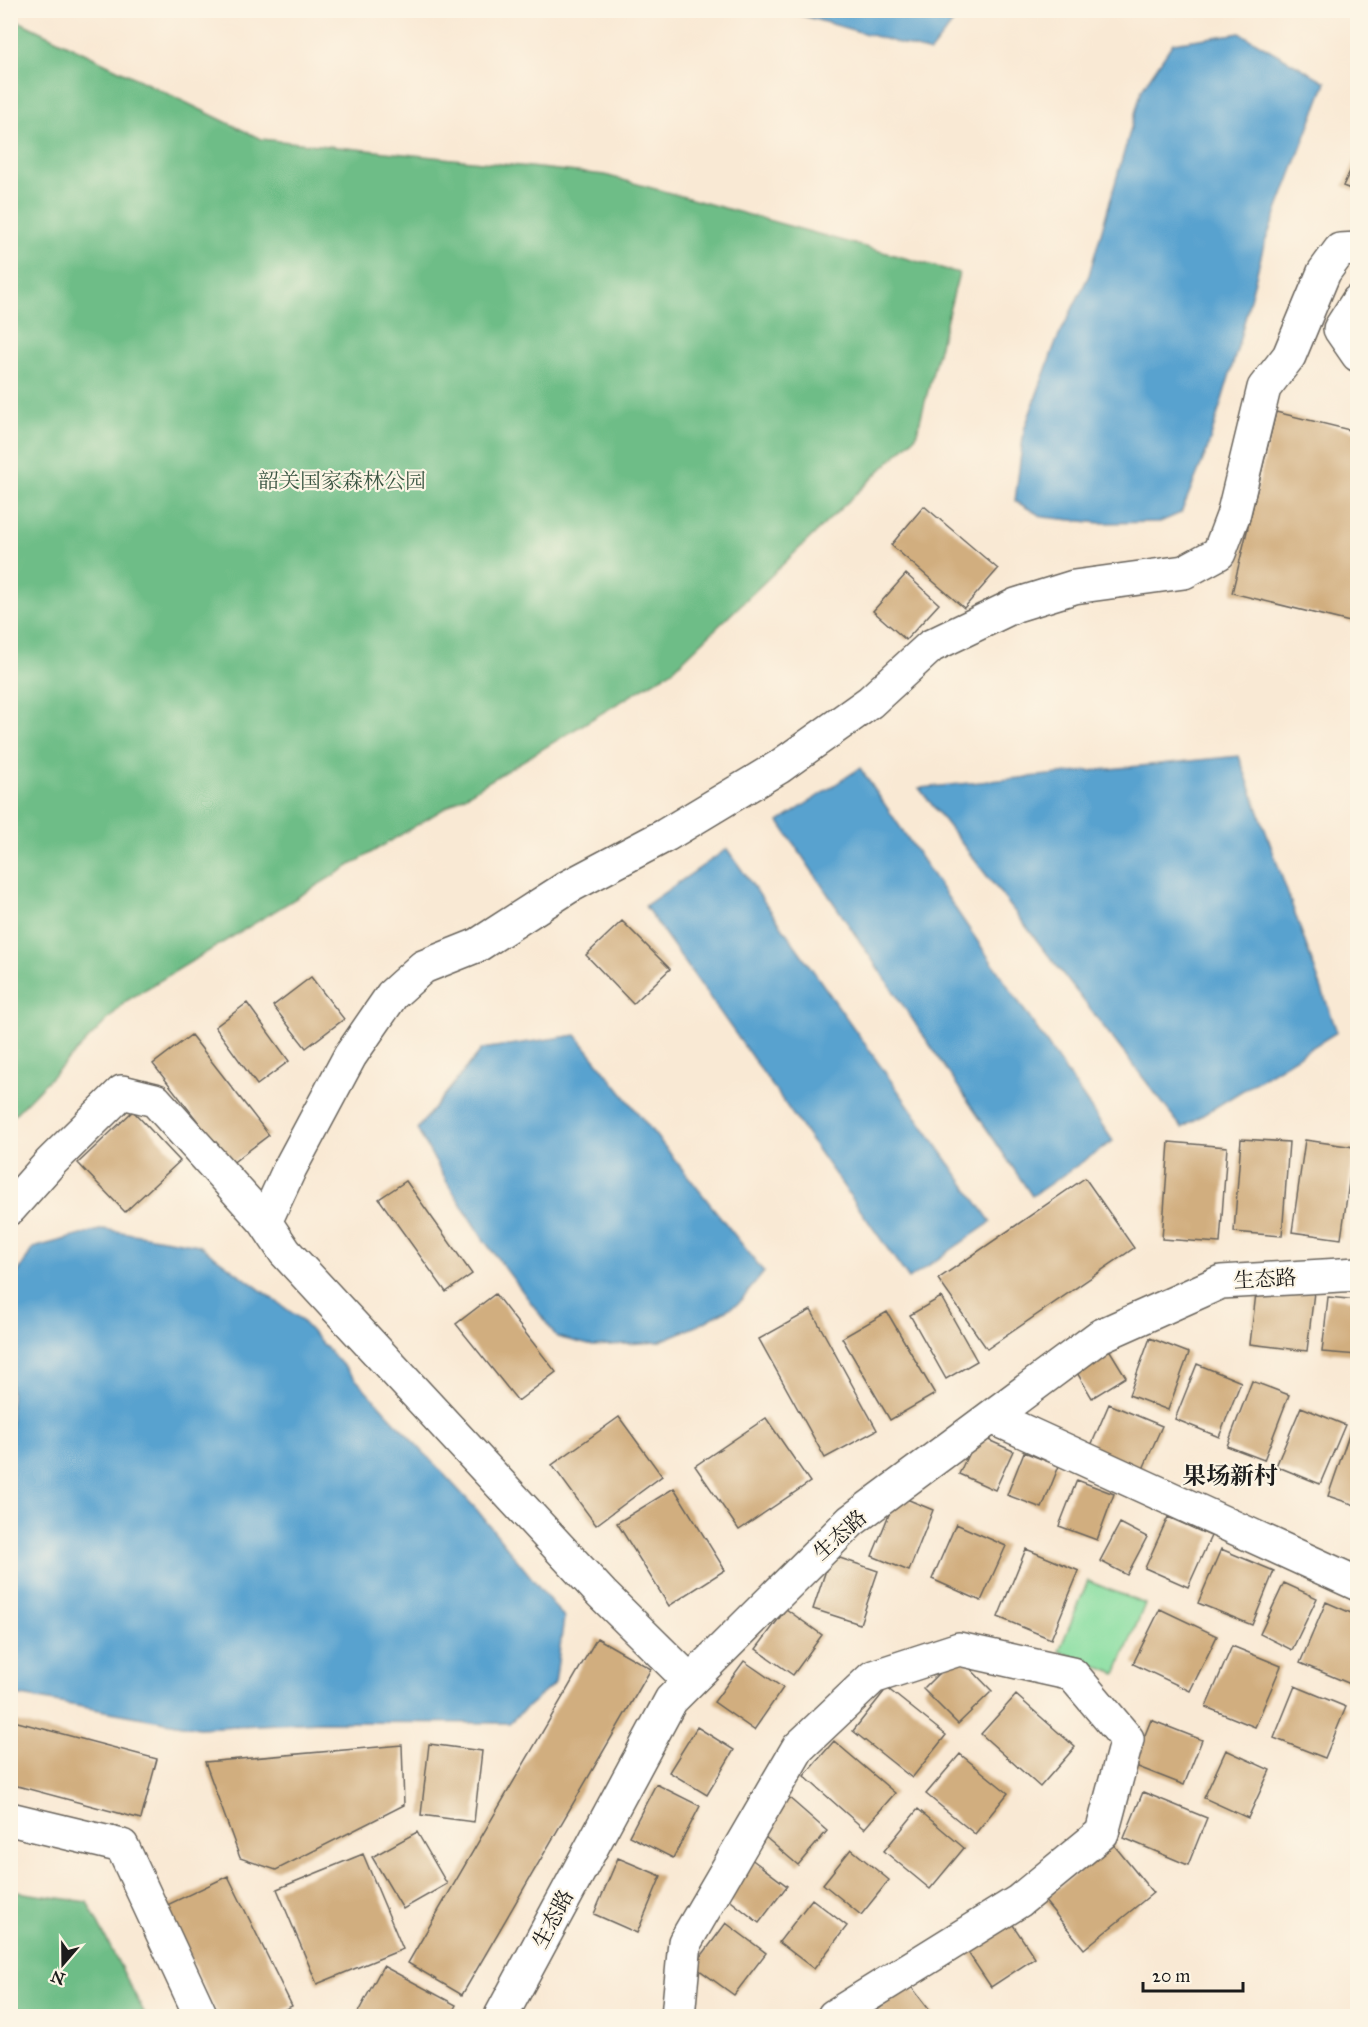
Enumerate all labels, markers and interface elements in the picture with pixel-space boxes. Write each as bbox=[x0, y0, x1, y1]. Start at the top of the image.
park label: 韶关国家森林公园 bbox=[258, 468, 426, 494]
street label: 生态路 bbox=[1233, 1264, 1297, 1294]
district label: 果场新村 bbox=[1182, 1461, 1278, 1491]
street label: 生态路 bbox=[808, 1504, 872, 1566]
street label: 生态路 bbox=[527, 1885, 579, 1953]
north arrow bbox=[33, 1934, 93, 1994]
scale bar bbox=[1143, 1955, 1244, 1993]
text: 20 m bbox=[1152, 1965, 1190, 1987]
text: N bbox=[48, 1966, 68, 1989]

